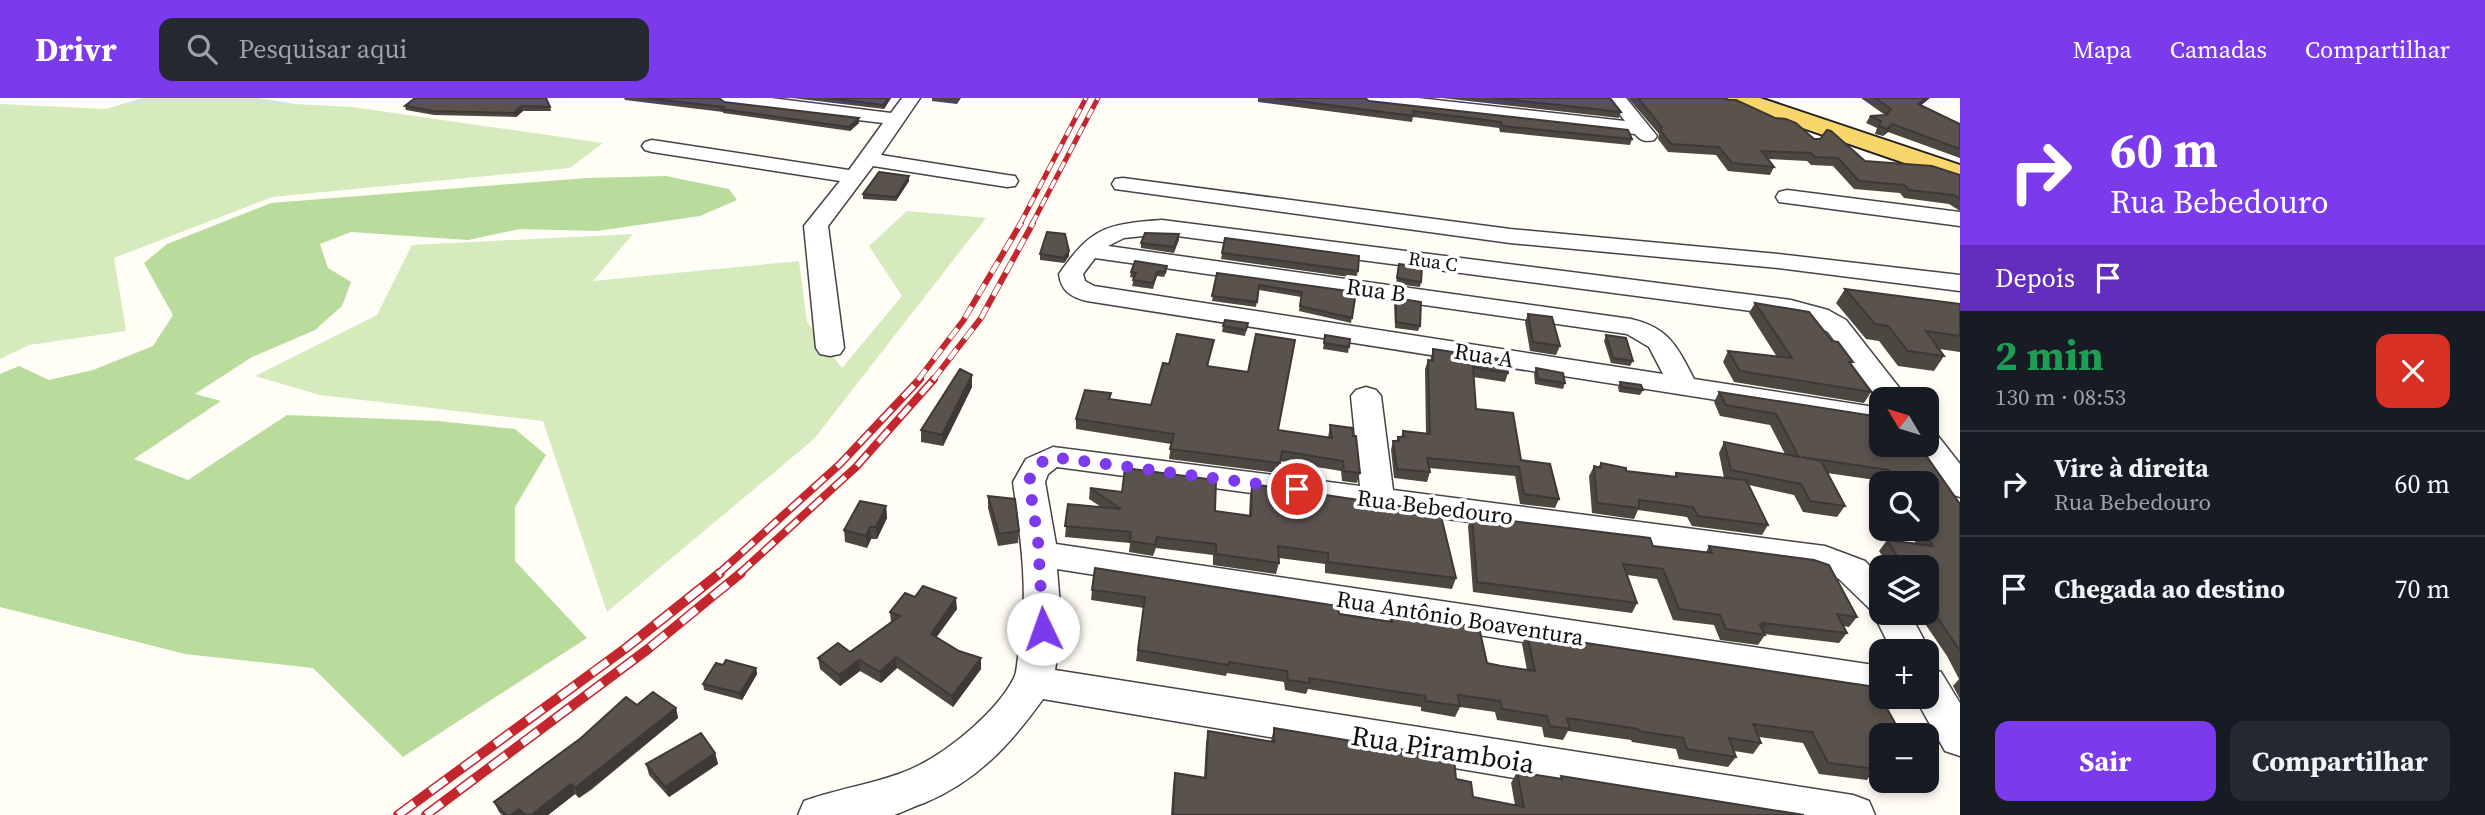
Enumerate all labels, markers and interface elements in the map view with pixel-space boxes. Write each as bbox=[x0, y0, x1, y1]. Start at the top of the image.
search box bbox=[159, 18, 649, 81]
text: Drivr bbox=[35, 27, 117, 72]
icon: search bbox=[183, 30, 221, 68]
text: Pesquisar aqui bbox=[239, 31, 407, 67]
text: Mapa bbox=[2073, 33, 2132, 66]
text: Camadas bbox=[2170, 33, 2267, 66]
text: Compartilhar bbox=[2305, 33, 2450, 66]
text: 60 m bbox=[2110, 116, 2218, 183]
icon: right bbox=[1995, 126, 2086, 217]
text: Rua Bebedouro bbox=[2110, 180, 2329, 224]
street label: Rua C bbox=[1407, 245, 1459, 277]
icon: arrive bbox=[2089, 259, 2127, 297]
text: Depois bbox=[1995, 260, 2075, 296]
street label: Rua B bbox=[1344, 270, 1408, 310]
text: 2 min bbox=[1995, 326, 2104, 384]
street label: Rua A bbox=[1452, 334, 1517, 376]
button: close bbox=[2376, 334, 2450, 408]
text: 130 m · 08:53 bbox=[1995, 381, 2126, 413]
north arrow bbox=[1869, 387, 1939, 457]
map controls bbox=[1869, 387, 1939, 793]
text: Vire à direita bbox=[2054, 450, 2209, 486]
pin bbox=[1267, 459, 1327, 519]
icon: right bbox=[1995, 465, 2033, 503]
text: 60 m bbox=[2395, 466, 2450, 502]
icon: arrive bbox=[1278, 470, 1316, 508]
button: search bbox=[1869, 471, 1939, 541]
street label: Rua Bebedouro bbox=[1355, 482, 1515, 532]
text: Rua Bebedouro bbox=[2054, 486, 2211, 518]
button: layers bbox=[1869, 555, 1939, 625]
icon: arrive bbox=[1995, 570, 2033, 608]
text: Chegada ao destino bbox=[2054, 571, 2285, 607]
text: 70 m bbox=[2395, 571, 2450, 607]
street label: Rua Antônio Boaventura bbox=[1334, 583, 1586, 653]
position arrow bbox=[1006, 592, 1080, 666]
button: + bbox=[1869, 639, 1939, 709]
street label: Rua Piramboia bbox=[1349, 716, 1538, 782]
button: Sair bbox=[1995, 721, 2216, 801]
button: Compartilhar bbox=[2230, 721, 2450, 801]
button: − bbox=[1869, 723, 1939, 793]

